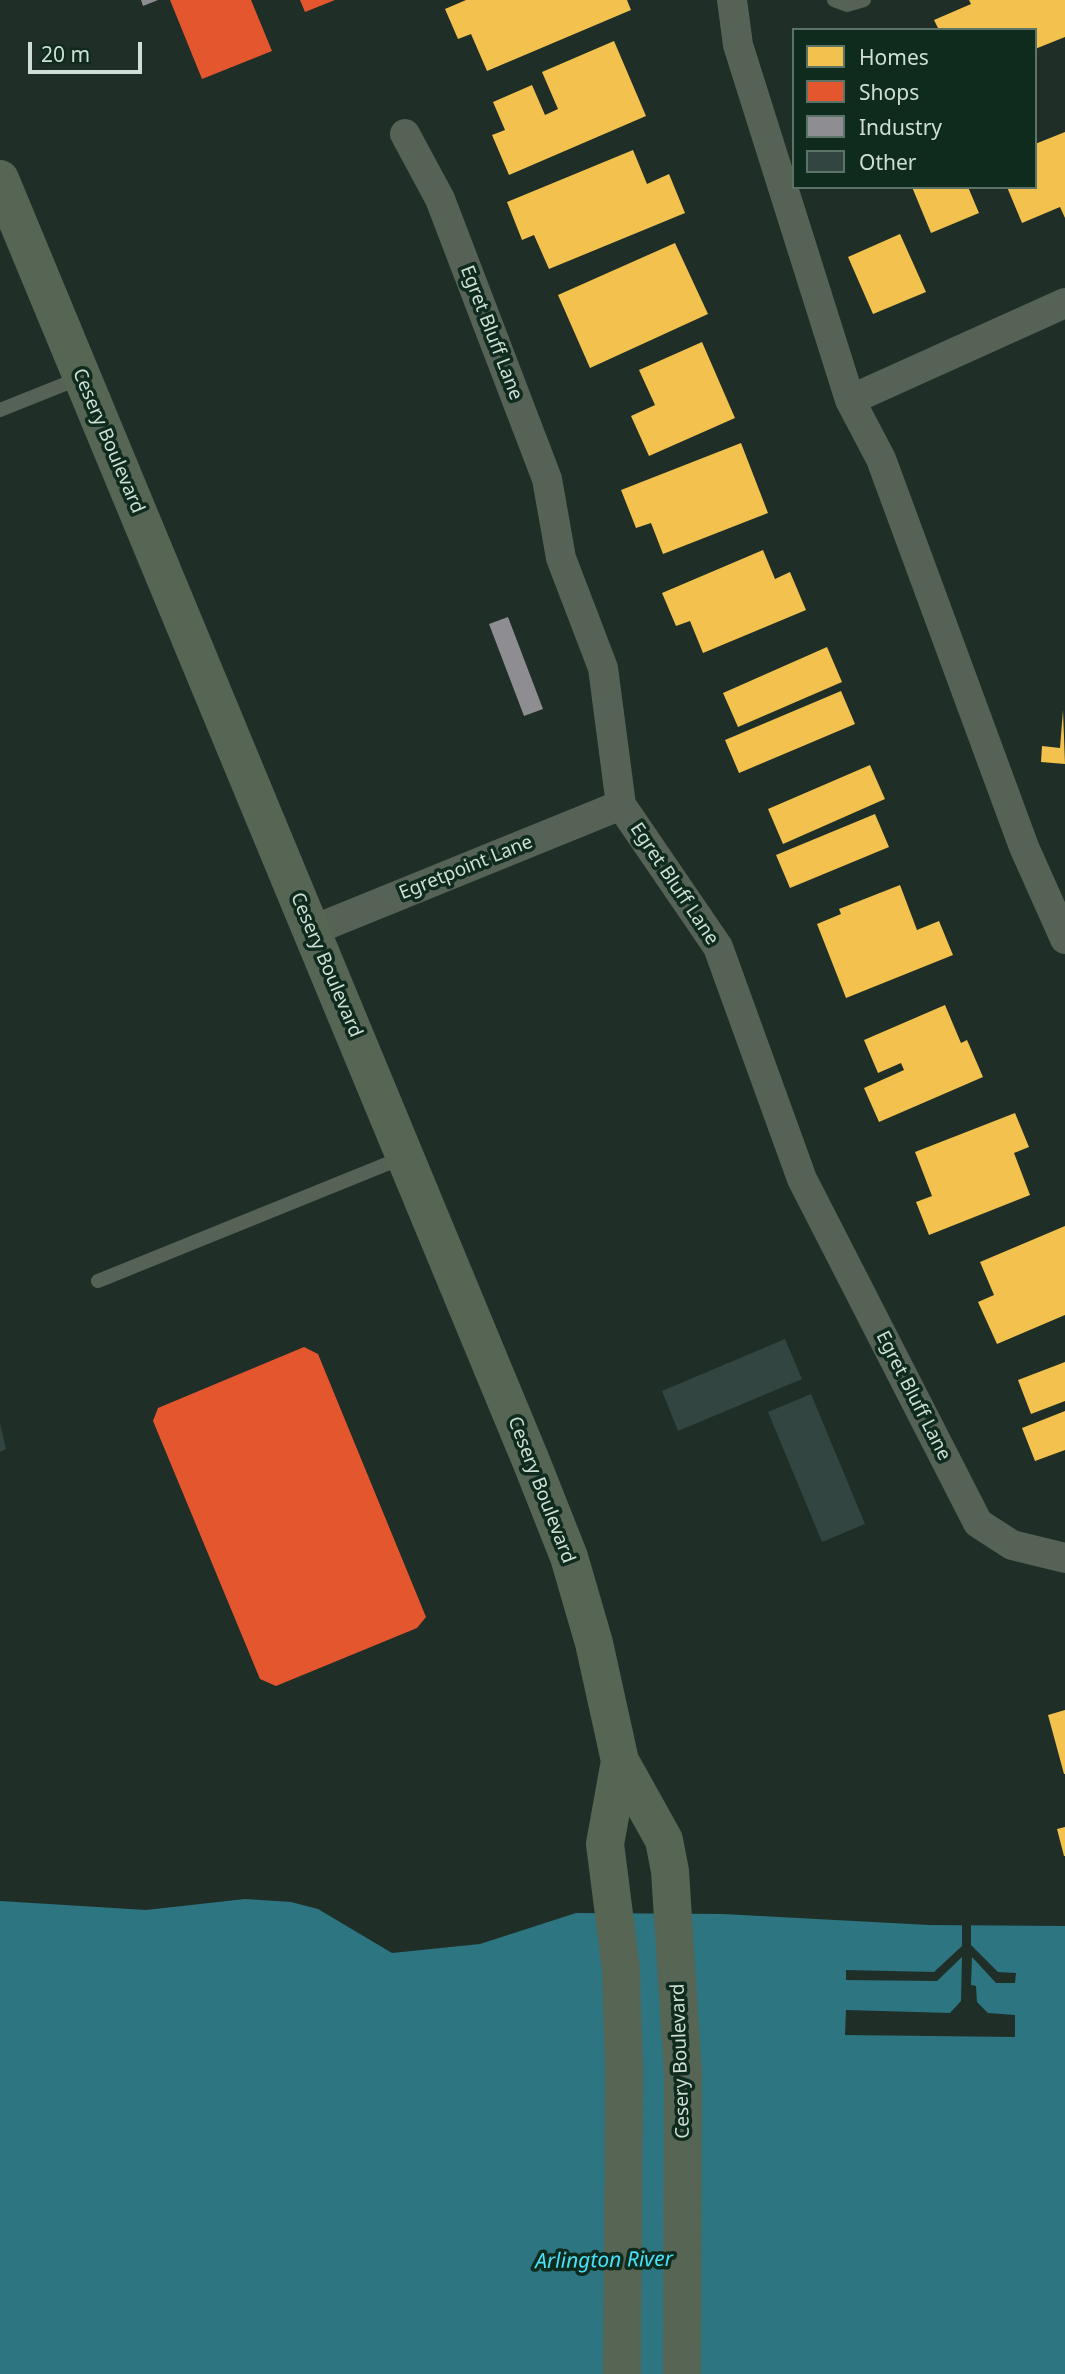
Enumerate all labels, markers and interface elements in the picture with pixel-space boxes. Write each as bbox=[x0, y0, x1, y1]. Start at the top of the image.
scale bar bbox=[32, 28, 145, 72]
legend bbox=[792, 28, 1037, 189]
text: 20 m bbox=[41, 40, 90, 68]
text: Homes bbox=[859, 43, 929, 71]
text: Shops bbox=[859, 78, 919, 106]
text: Industry bbox=[859, 113, 942, 141]
text: Other bbox=[859, 148, 916, 176]
street label: Egret Bluff Lane bbox=[455, 262, 527, 404]
street label: Cesery Boulevard bbox=[67, 365, 149, 517]
street label: Egret Bluff Lane bbox=[625, 819, 723, 949]
street label: Egretpoint Lane bbox=[396, 831, 536, 905]
street label: Cesery Boulevard bbox=[285, 889, 367, 1041]
street label: Egret Bluff Lane bbox=[871, 1327, 955, 1465]
street label: Cesery Boulevard bbox=[503, 1413, 579, 1567]
street label: Cesery Boulevard bbox=[667, 1983, 695, 2139]
water label: Arlington River bbox=[535, 2247, 673, 2275]

